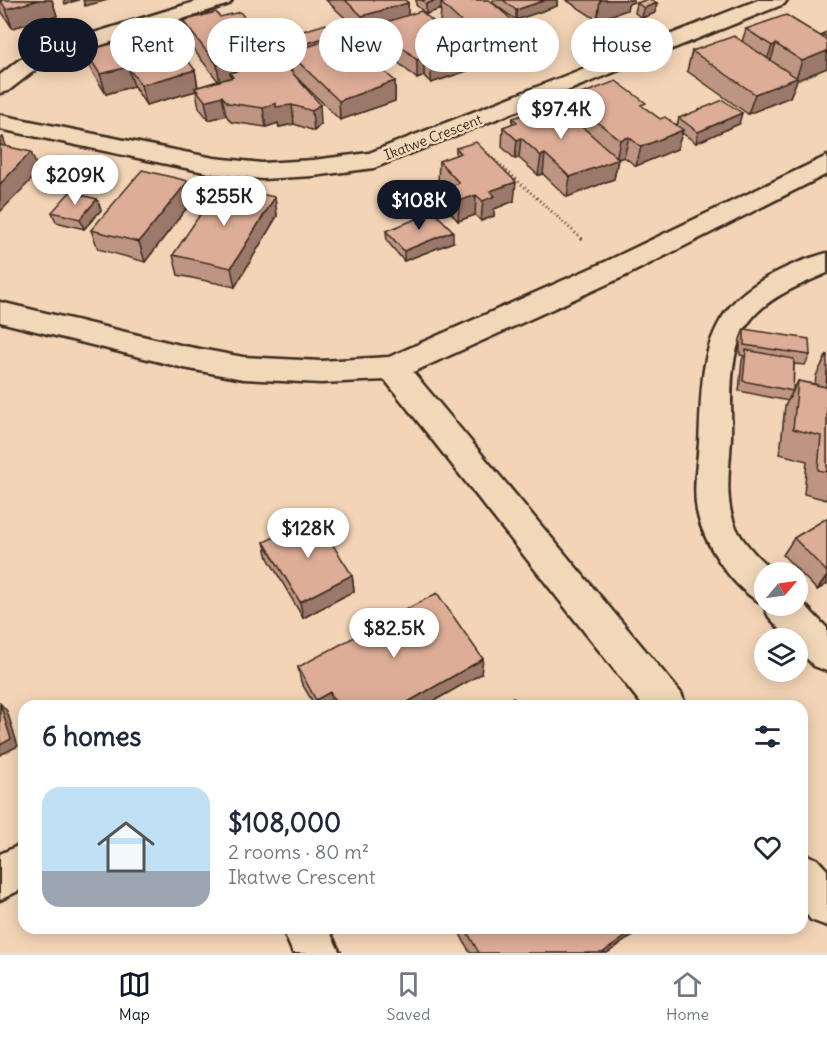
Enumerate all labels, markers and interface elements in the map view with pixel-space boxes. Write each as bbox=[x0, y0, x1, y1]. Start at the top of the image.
chip: Buy bbox=[18, 18, 98, 72]
chip: Rent bbox=[110, 18, 195, 72]
chip: Filters bbox=[207, 18, 307, 72]
chip: New bbox=[319, 18, 403, 72]
chip: Apartment bbox=[415, 18, 559, 72]
chip: House bbox=[571, 18, 673, 72]
pin: $97.4K bbox=[512, 89, 610, 140]
text: $97.4K bbox=[531, 96, 591, 121]
street label: Ikatwe Crescent bbox=[382, 110, 485, 164]
pin: $209K bbox=[33, 155, 117, 206]
text: $209K bbox=[45, 162, 105, 187]
pin: $255K bbox=[182, 176, 266, 227]
pin: $108K bbox=[377, 180, 461, 231]
text: $255K bbox=[195, 183, 253, 208]
text: $108K bbox=[391, 187, 447, 212]
pin: $128K bbox=[266, 508, 350, 559]
text: $128K bbox=[281, 515, 335, 540]
north arrow bbox=[754, 562, 808, 616]
map controls bbox=[754, 562, 808, 682]
pin: $82.5K bbox=[345, 608, 443, 659]
text: $82.5K bbox=[363, 615, 425, 640]
button: layers bbox=[754, 628, 808, 682]
text: 6 homes bbox=[42, 720, 141, 753]
icon: filters bbox=[751, 720, 784, 753]
text: $108,000 bbox=[228, 806, 341, 839]
icon: home bbox=[90, 811, 162, 883]
icon: heart bbox=[751, 831, 784, 864]
text: 2 rooms · 80 m² bbox=[228, 839, 369, 864]
text: Ikatwe Crescent bbox=[228, 864, 375, 889]
tab: Map bbox=[118, 968, 151, 1024]
tab: Saved bbox=[387, 968, 430, 1024]
tab: Home bbox=[666, 968, 709, 1024]

